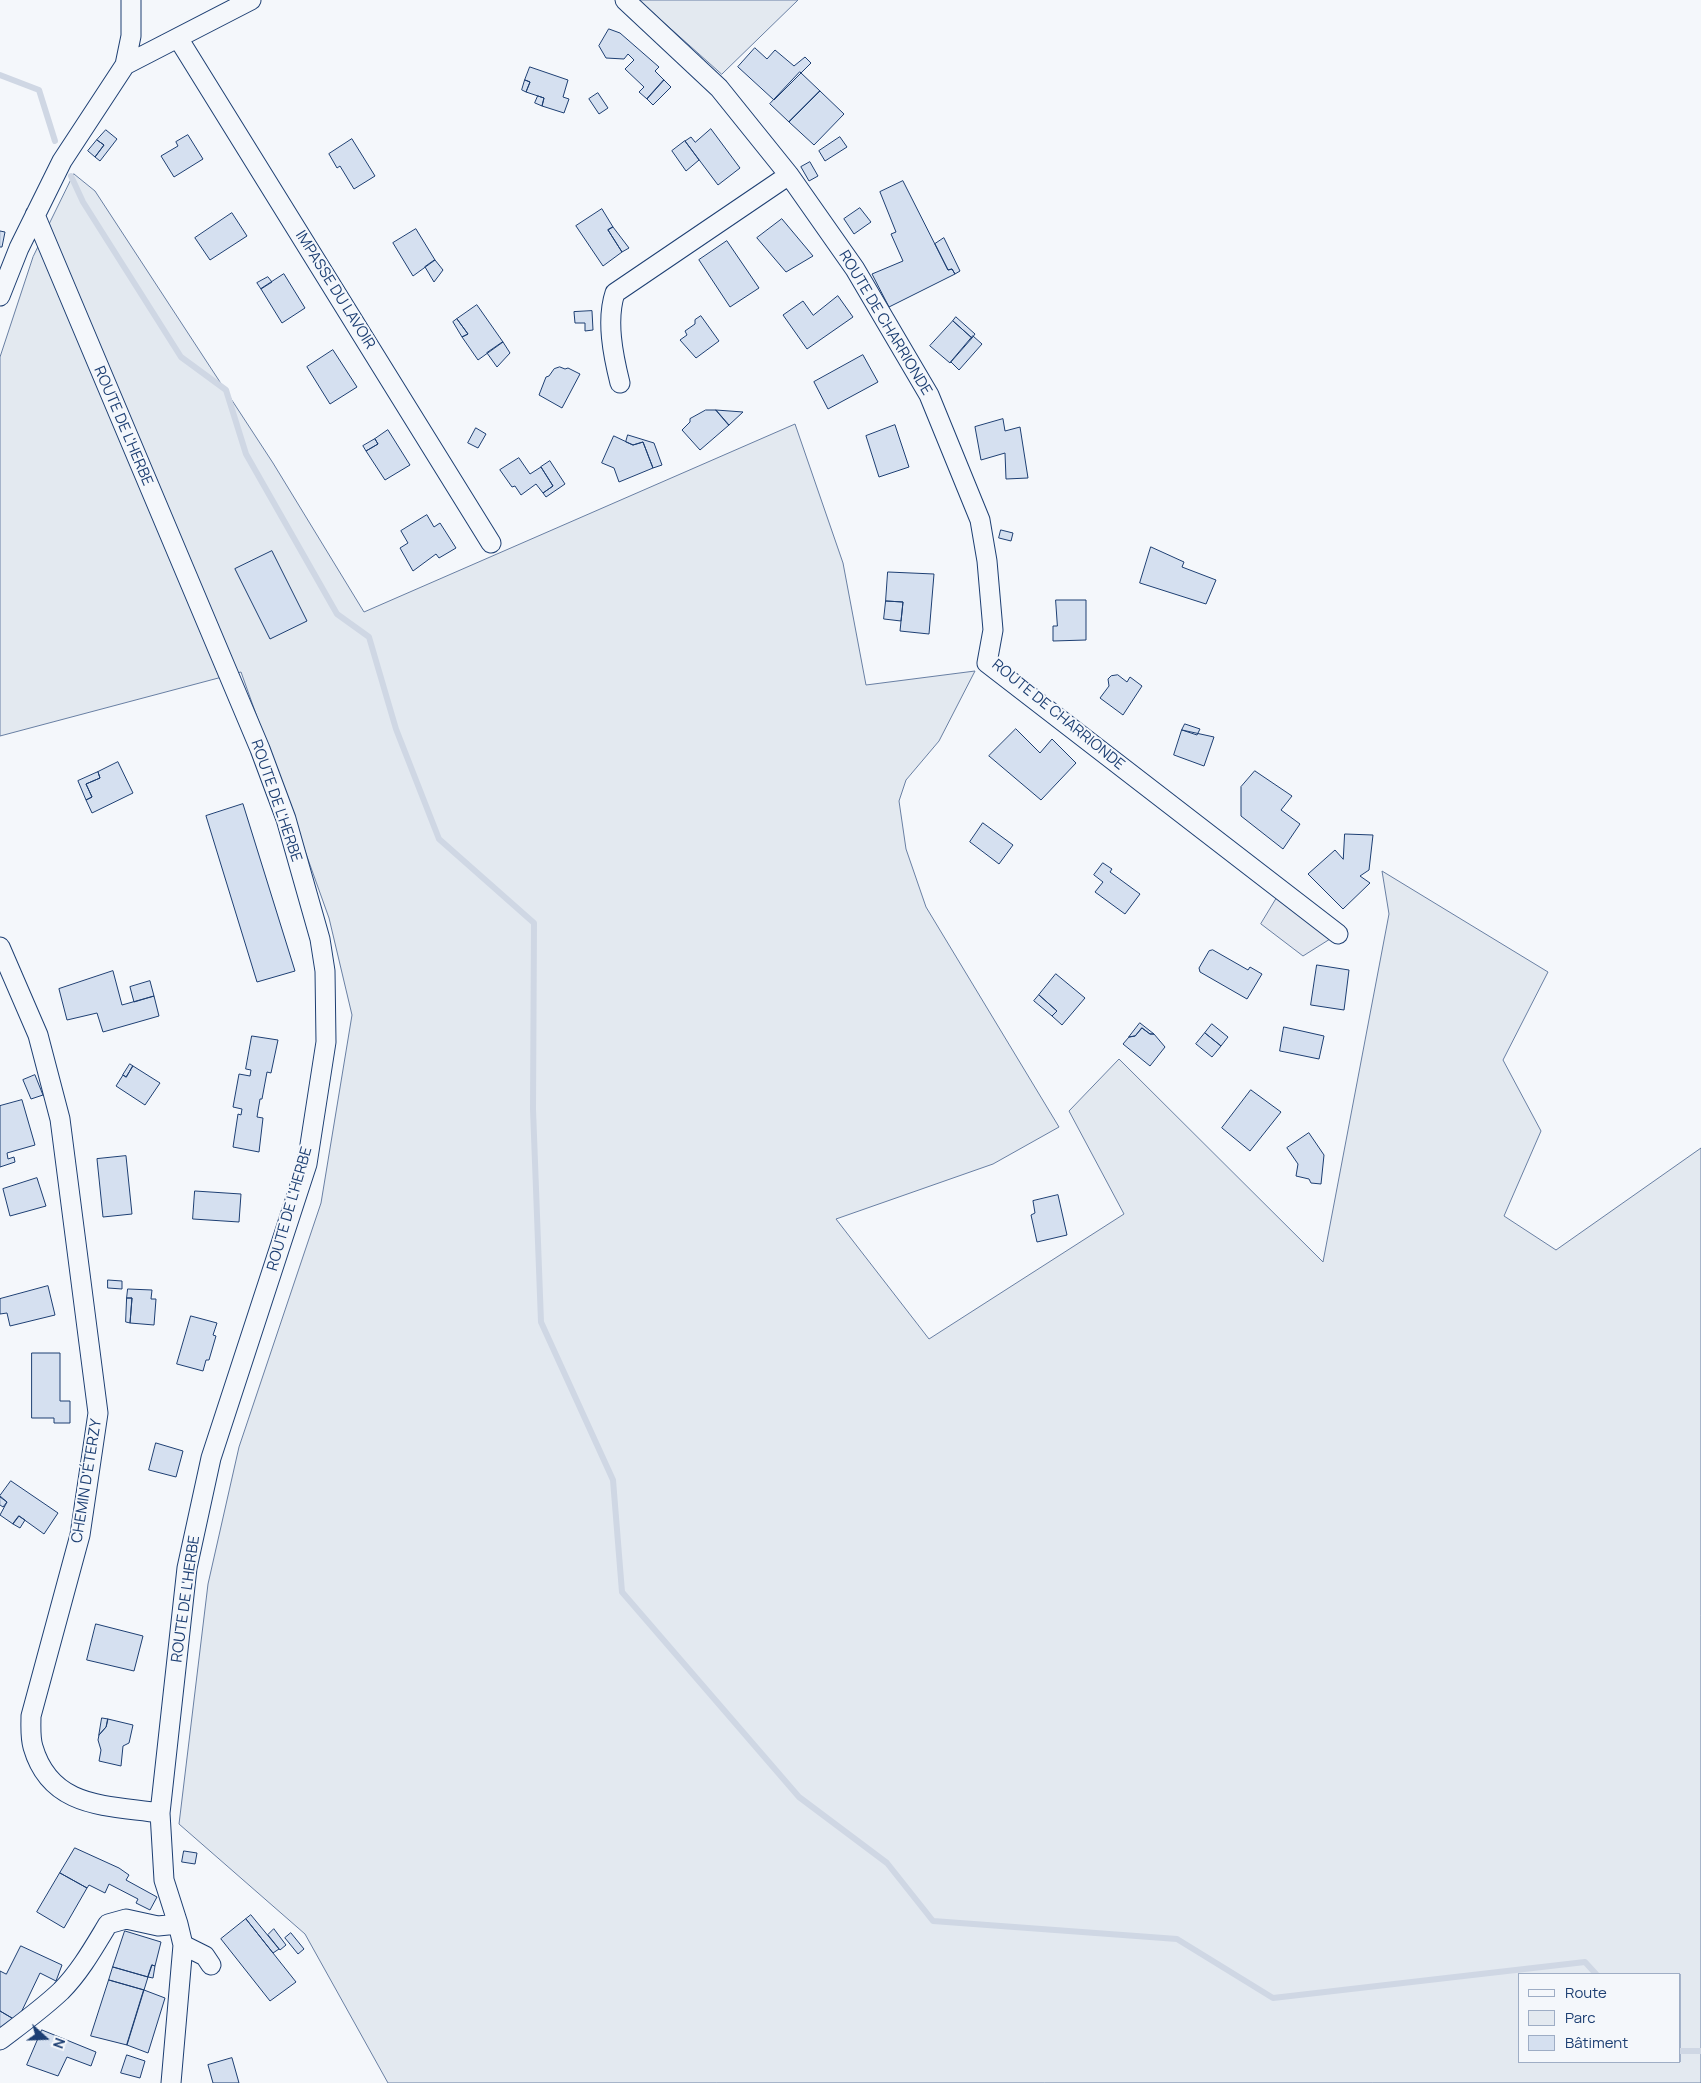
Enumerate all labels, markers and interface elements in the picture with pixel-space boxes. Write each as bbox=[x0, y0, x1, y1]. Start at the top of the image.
street label: IMPASSE DU LAVOIR bbox=[291, 227, 379, 353]
street label: ROUTE DE CHARRIONDE bbox=[835, 247, 935, 399]
street label: ROUTE DE L'HERBE bbox=[90, 364, 156, 488]
street label: ROUTE DE CHARRIONDE bbox=[988, 656, 1128, 774]
street label: ROUTE DE L'HERBE bbox=[247, 738, 305, 864]
street label: ROUTE DE L'HERBE bbox=[264, 1145, 316, 1273]
street label: CHEMIN D'ÉTERZY bbox=[68, 1418, 106, 1544]
street label: ROUTE DE L'HERBE bbox=[168, 1534, 204, 1664]
legend bbox=[1518, 1973, 1681, 2063]
text: Route bbox=[1565, 1982, 1607, 2003]
text: Parc bbox=[1565, 2007, 1596, 2028]
north arrow bbox=[20, 2013, 70, 2063]
text: Bâtiment bbox=[1565, 2032, 1628, 2053]
text: N bbox=[49, 2035, 70, 2051]

